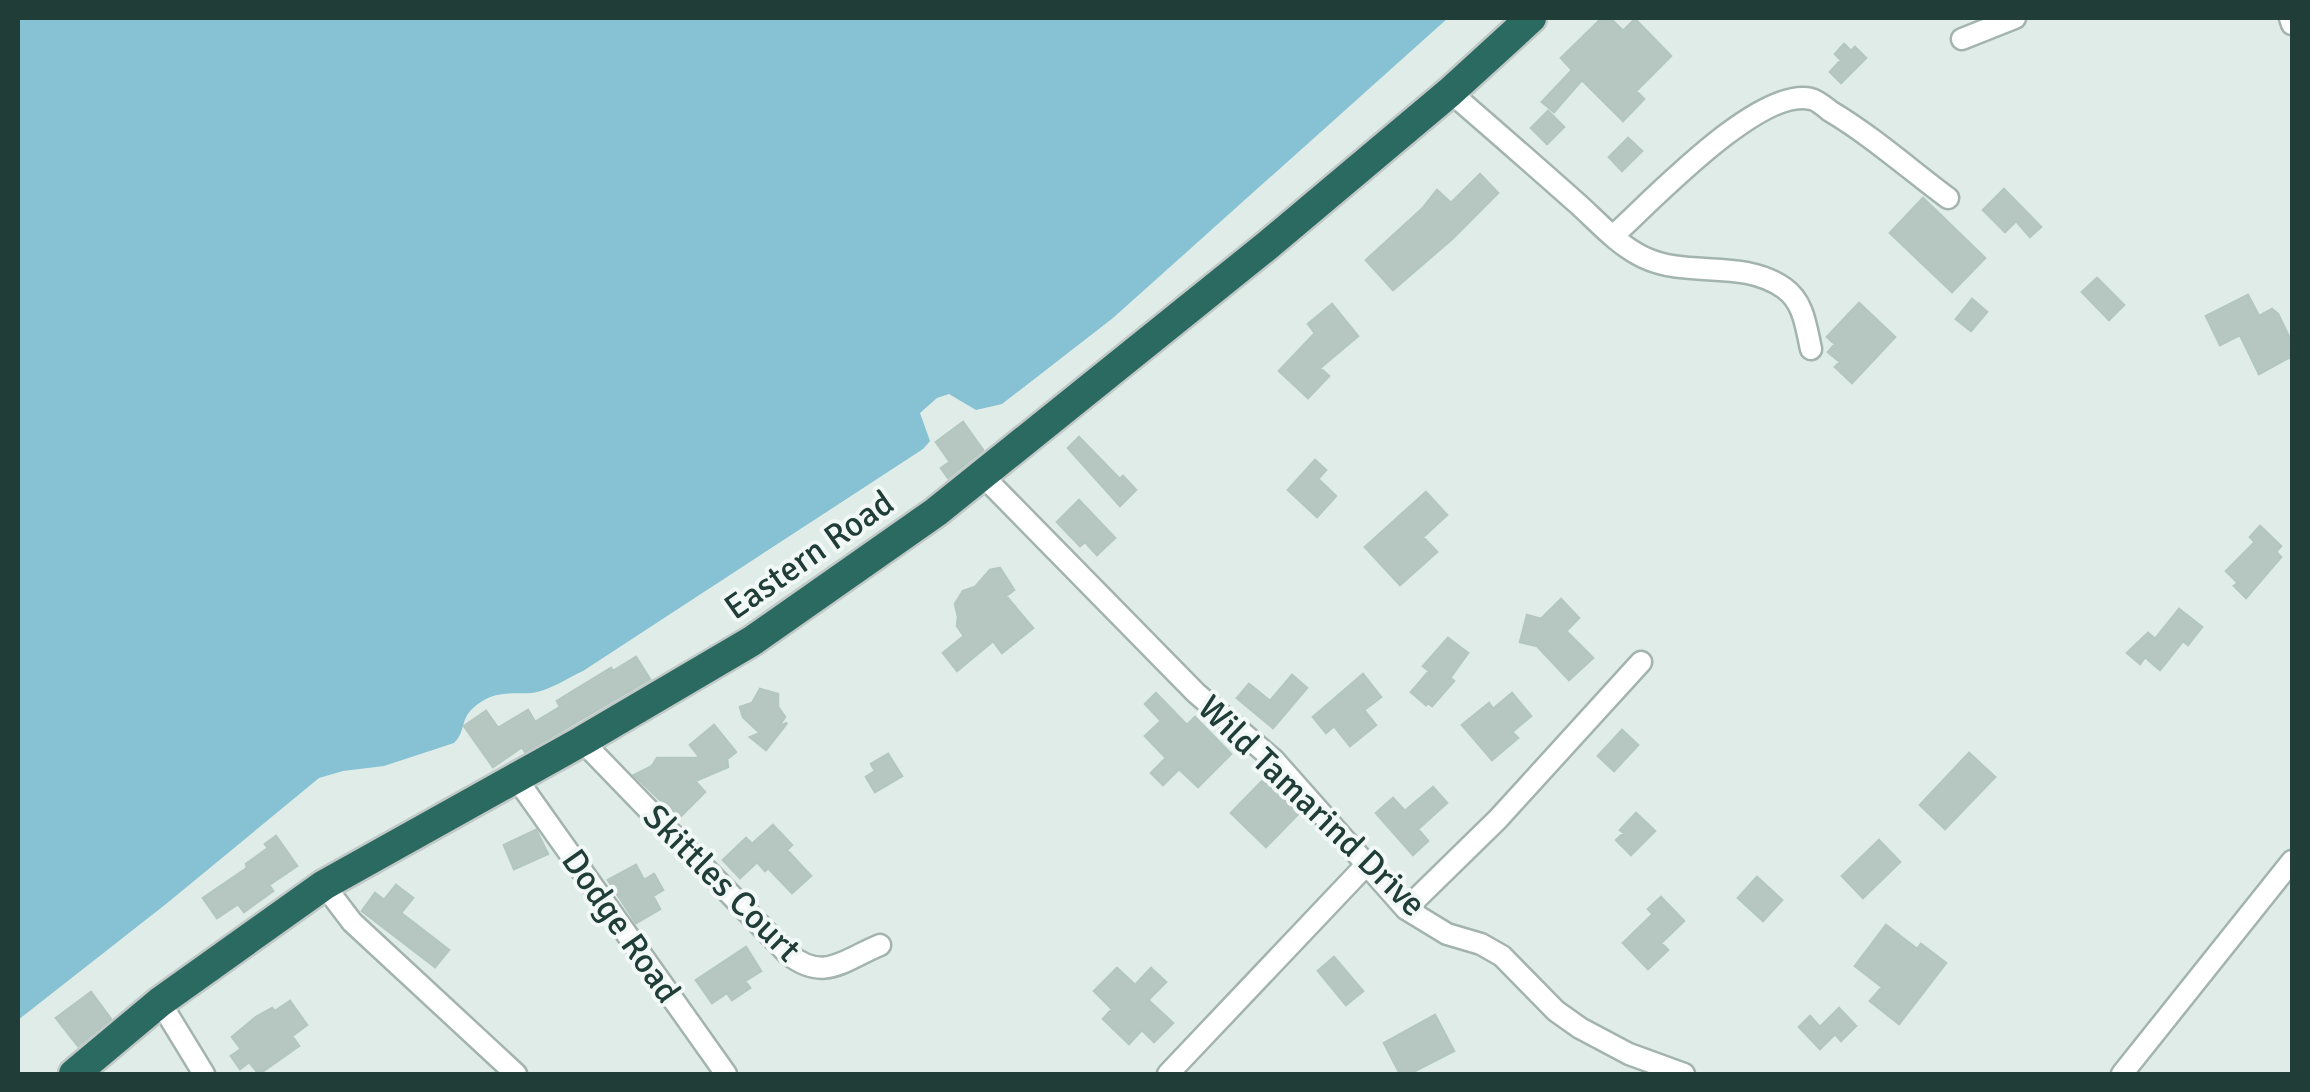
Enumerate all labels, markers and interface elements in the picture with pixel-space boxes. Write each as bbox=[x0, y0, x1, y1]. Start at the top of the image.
street label: Eastern Road bbox=[716, 481, 902, 629]
street label: Wild Tamarind Drive bbox=[1189, 686, 1435, 926]
street label: Skittles Court bbox=[634, 795, 810, 971]
street label: Dodge Road bbox=[552, 841, 690, 1011]

